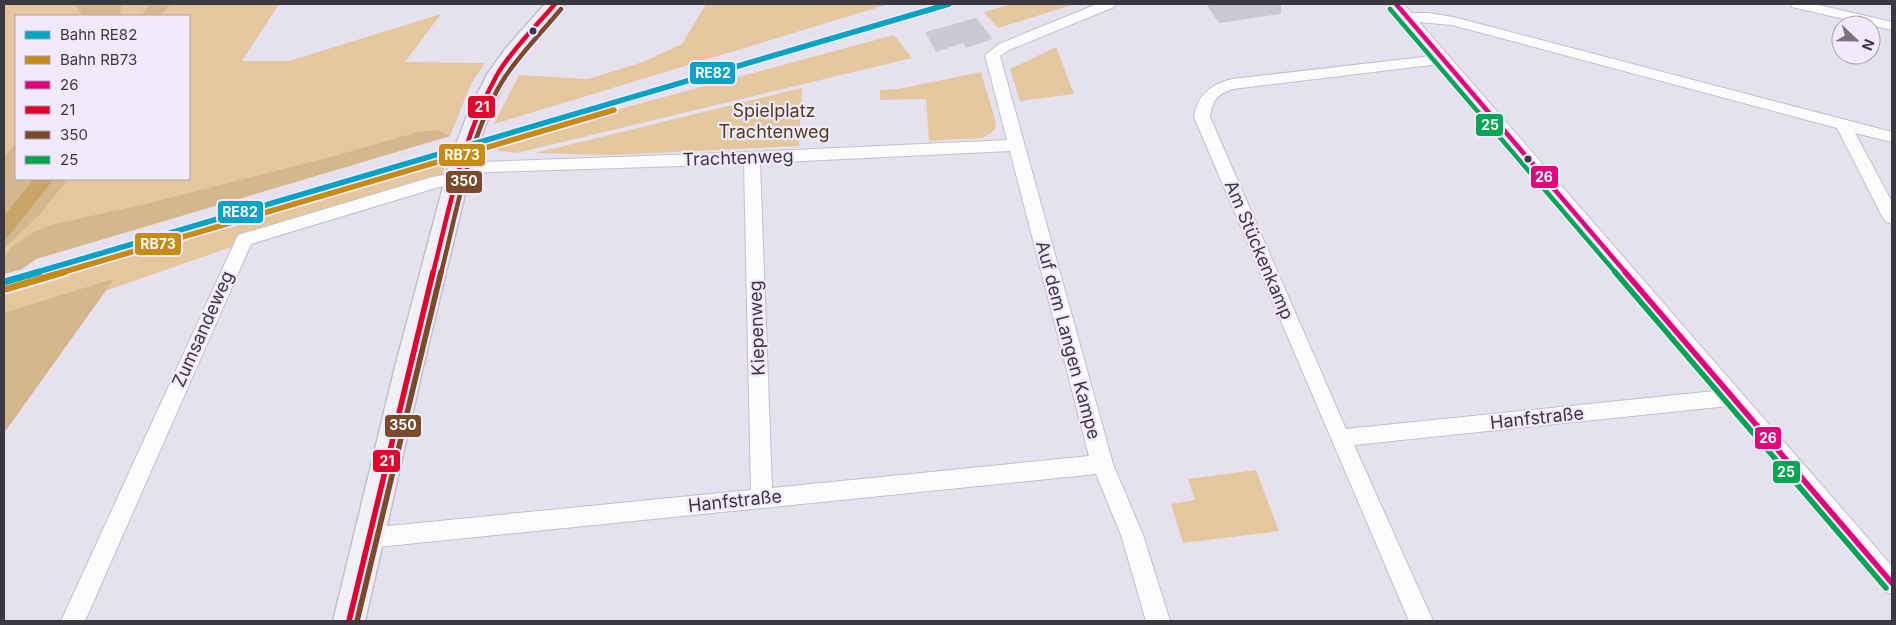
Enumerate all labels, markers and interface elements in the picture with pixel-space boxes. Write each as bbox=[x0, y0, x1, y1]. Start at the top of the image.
legend bbox=[15, 15, 190, 180]
north arrow bbox=[1831, 15, 1881, 65]
text: Bahn RE82 bbox=[60, 25, 137, 44]
unlabelled marker bbox=[528, 26, 538, 36]
text: N bbox=[1859, 37, 1878, 53]
text: Bahn RB73 bbox=[60, 50, 137, 69]
line badge: RE82 bbox=[689, 61, 736, 85]
text: RE82 bbox=[695, 64, 731, 81]
text: 26 bbox=[60, 75, 78, 94]
line badge: 21 bbox=[467, 95, 496, 119]
text: 21 bbox=[475, 98, 489, 115]
text: 21 bbox=[60, 100, 75, 119]
park label: Spielplatz Trachtenweg bbox=[718, 100, 830, 142]
line badge: 25 bbox=[1475, 113, 1504, 137]
text: 25 bbox=[1481, 116, 1499, 133]
text: 350 bbox=[60, 125, 88, 144]
line badge: RB73 bbox=[438, 143, 486, 167]
street label: Trachtenweg bbox=[682, 145, 794, 170]
text: RB73 bbox=[444, 146, 480, 163]
text: 25 bbox=[60, 150, 78, 169]
unlabelled marker bbox=[1523, 154, 1533, 164]
line badge: 26 bbox=[1530, 165, 1559, 189]
text: 26 bbox=[1535, 168, 1553, 185]
line badge: 350 bbox=[445, 170, 483, 194]
text: 350 bbox=[450, 172, 478, 189]
street label: Am Stückenkamp bbox=[1221, 177, 1298, 322]
line badge: RE82 bbox=[217, 200, 264, 224]
text: RE82 bbox=[222, 203, 258, 220]
line badge: RB73 bbox=[134, 232, 182, 256]
text: RB73 bbox=[140, 235, 176, 252]
street label: Auf dem Langen Kampe bbox=[1032, 238, 1105, 441]
street label: Zumsandeweg bbox=[168, 267, 238, 390]
street label: Kiepenweg bbox=[744, 280, 769, 376]
street label: Hanfstraße bbox=[1489, 402, 1585, 433]
line badge: 350 bbox=[384, 414, 422, 438]
text: 350 bbox=[389, 416, 417, 433]
line badge: 26 bbox=[1754, 426, 1782, 450]
text: 26 bbox=[1759, 429, 1777, 446]
line badge: 21 bbox=[372, 449, 401, 473]
text: 21 bbox=[380, 452, 394, 469]
line badge: 25 bbox=[1772, 460, 1801, 484]
text: 25 bbox=[1777, 463, 1795, 480]
street label: Hanfstraße bbox=[687, 485, 783, 516]

